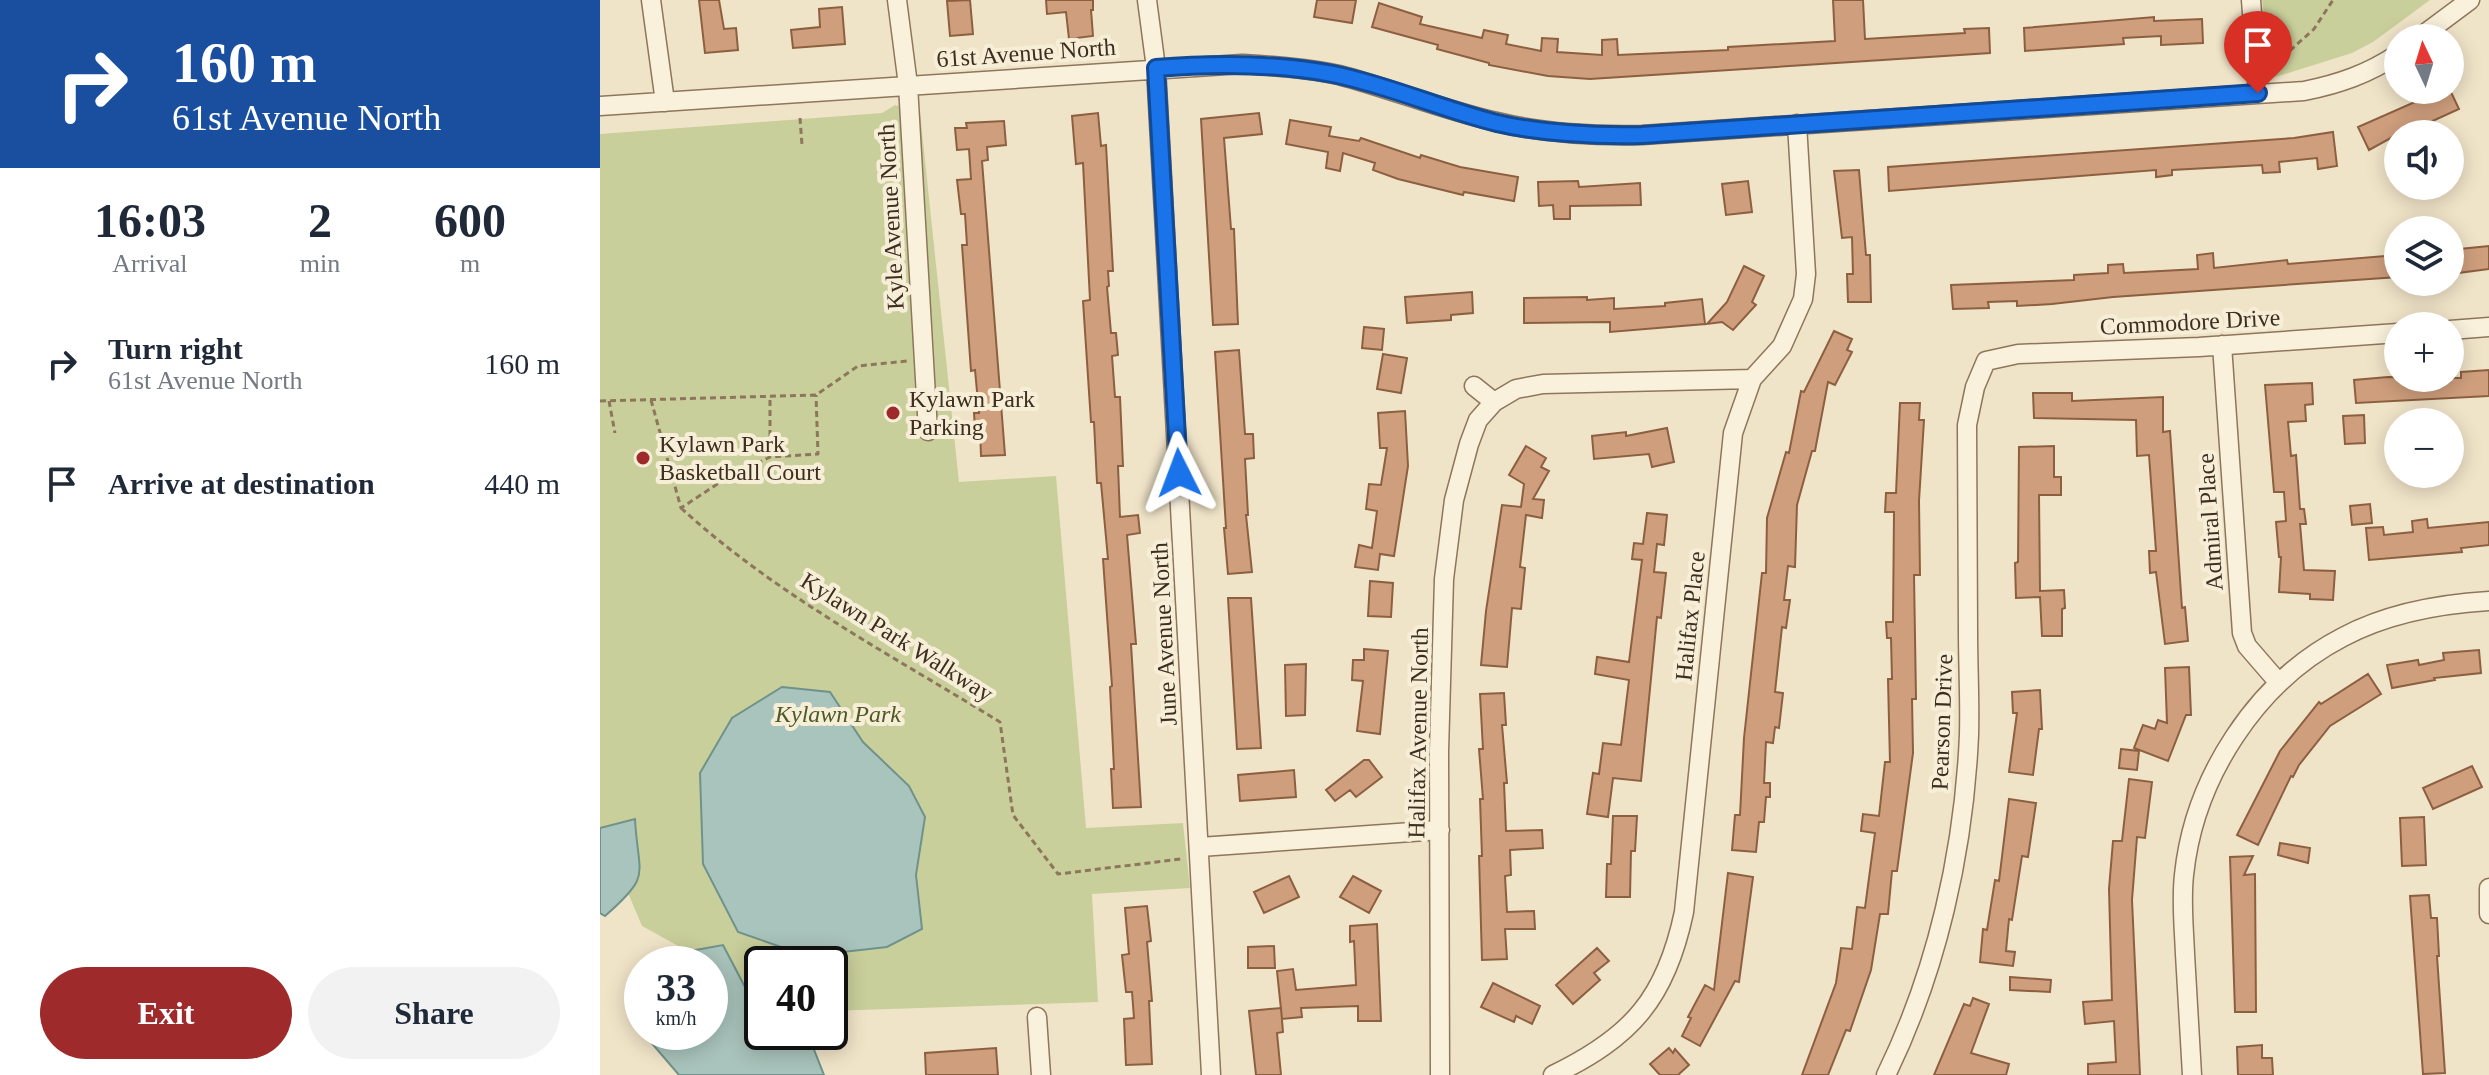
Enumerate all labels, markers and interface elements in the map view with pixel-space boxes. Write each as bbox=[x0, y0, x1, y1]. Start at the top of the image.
pin bbox=[2224, 11, 2292, 93]
icon: arrive bbox=[2236, 23, 2280, 67]
north arrow bbox=[2384, 24, 2464, 104]
map controls bbox=[2384, 24, 2464, 488]
icon: right bbox=[40, 32, 144, 136]
text: 160 m bbox=[172, 32, 317, 94]
street label: 61st Avenue North bbox=[936, 34, 1116, 72]
text: 61st Avenue North bbox=[172, 98, 441, 138]
button: sound bbox=[2384, 120, 2464, 200]
street label: Kyle Avenue North bbox=[873, 123, 909, 311]
text: 16:03 bbox=[94, 194, 206, 247]
text: 2 bbox=[308, 194, 332, 247]
text: 600 bbox=[434, 194, 506, 247]
button: layers bbox=[2384, 216, 2464, 296]
text: Arrival bbox=[112, 249, 187, 278]
text: min bbox=[300, 249, 340, 278]
text: m bbox=[460, 249, 480, 278]
street label: Commodore Drive bbox=[2099, 304, 2281, 340]
button: + bbox=[2384, 312, 2464, 392]
text: Turn right bbox=[108, 332, 243, 365]
icon: right bbox=[40, 342, 84, 386]
text: 160 m bbox=[484, 347, 560, 380]
text: 61st Avenue North bbox=[108, 366, 303, 395]
place label: Kylawn Park Parking bbox=[909, 386, 1035, 440]
marker: Kylawn Park Parking bbox=[884, 404, 902, 422]
button: − bbox=[2384, 408, 2464, 488]
place label: Kylawn Park Basketball Court bbox=[659, 431, 821, 485]
position arrow bbox=[1137, 431, 1221, 515]
marker: Kylawn Park Basketball Court bbox=[634, 449, 652, 467]
street label: Admiral Place bbox=[2192, 452, 2228, 592]
icon: arrive bbox=[40, 462, 84, 506]
text: Arrive at destination bbox=[108, 467, 375, 500]
text: 440 m bbox=[484, 467, 560, 500]
street label: June Avenue North bbox=[1146, 542, 1182, 726]
street label: Halifax Place bbox=[1670, 550, 1710, 682]
street label: Kylawn Park Walkway bbox=[796, 567, 998, 707]
street label: Halifax Avenue North bbox=[1403, 627, 1433, 839]
street label: Pearson Drive bbox=[1927, 653, 1957, 791]
park label: Kylawn Park bbox=[774, 701, 901, 727]
speed limit sign: 40 bbox=[744, 946, 848, 1050]
text: 33 bbox=[656, 965, 696, 1010]
button: Exit bbox=[40, 967, 292, 1059]
button: Share bbox=[308, 967, 560, 1059]
text: km/h bbox=[655, 1007, 697, 1029]

